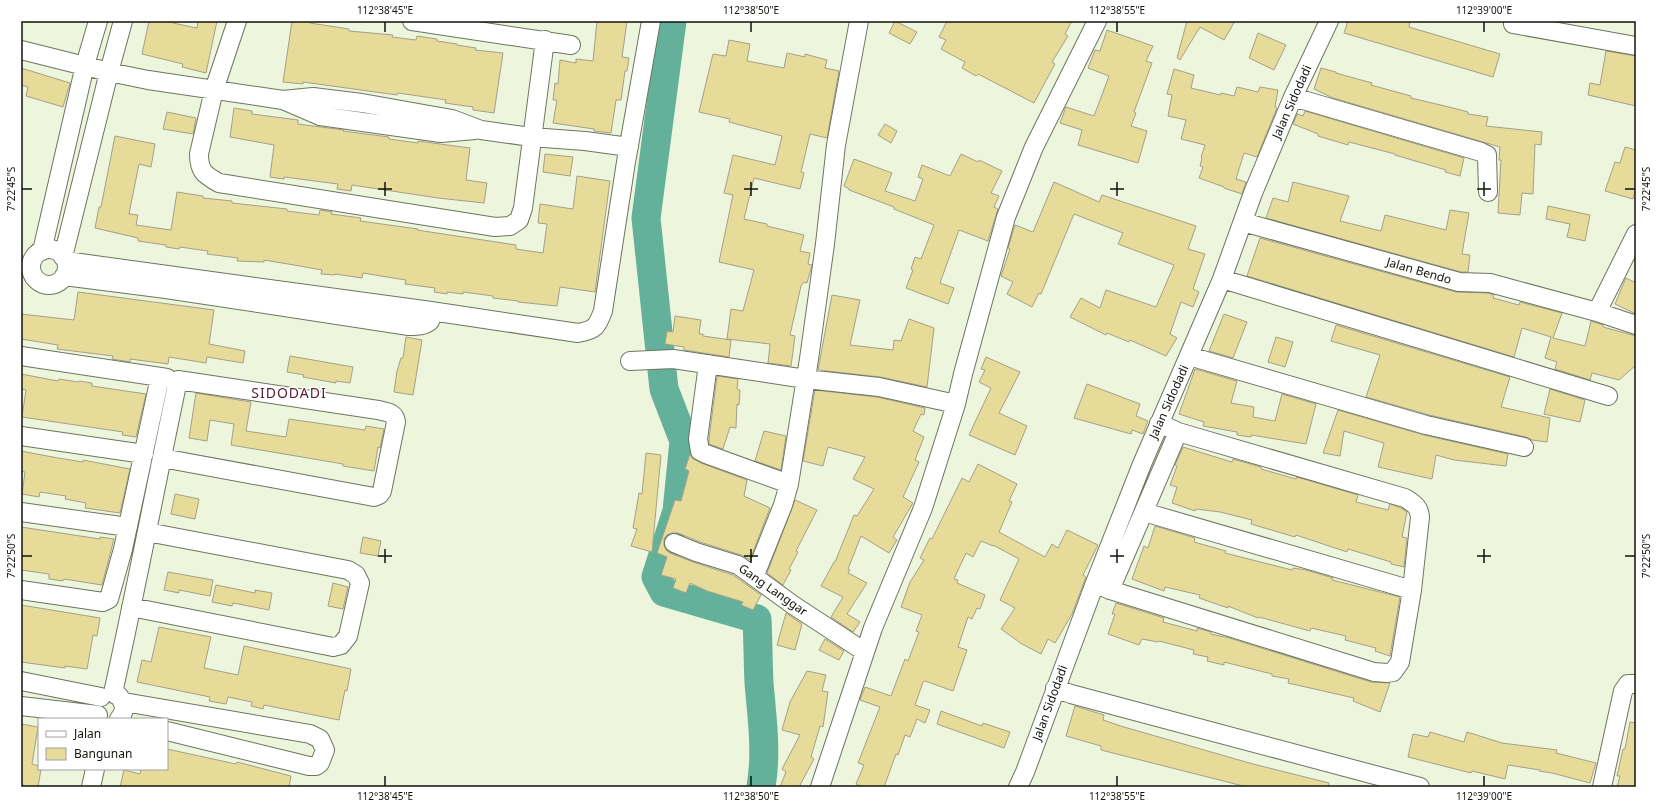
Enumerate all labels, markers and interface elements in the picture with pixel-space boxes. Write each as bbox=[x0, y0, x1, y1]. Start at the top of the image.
text: 112°38'45"E bbox=[357, 3, 413, 17]
text: 112°38'50"E bbox=[723, 3, 779, 17]
text: 112°38'55"E bbox=[1089, 3, 1145, 17]
text: 112°39'00"E bbox=[1456, 3, 1512, 17]
street label: Jalan Sidodadi bbox=[1267, 62, 1315, 142]
text: 7°22'45"S bbox=[4, 166, 18, 211]
text: 7°22'45"S bbox=[1639, 166, 1653, 211]
street label: Jalan Bendo bbox=[1384, 253, 1454, 288]
street label: Jalan Sidodadi bbox=[1144, 362, 1192, 442]
district label: SIDODADI bbox=[251, 383, 327, 402]
text: 7°22'50"S bbox=[4, 533, 18, 578]
text: 7°22'50"S bbox=[1639, 533, 1653, 578]
street label: Gang Langgar bbox=[736, 560, 811, 620]
street label: Jalan Sidodadi bbox=[1028, 663, 1071, 744]
legend bbox=[38, 718, 168, 770]
text: Jalan bbox=[73, 725, 101, 742]
text: Bangunan bbox=[74, 745, 132, 762]
text: 112°38'45"E bbox=[357, 789, 413, 803]
text: 112°38'50"E bbox=[723, 789, 779, 803]
text: 112°38'55"E bbox=[1089, 789, 1145, 803]
text: 112°39'00"E bbox=[1456, 789, 1512, 803]

